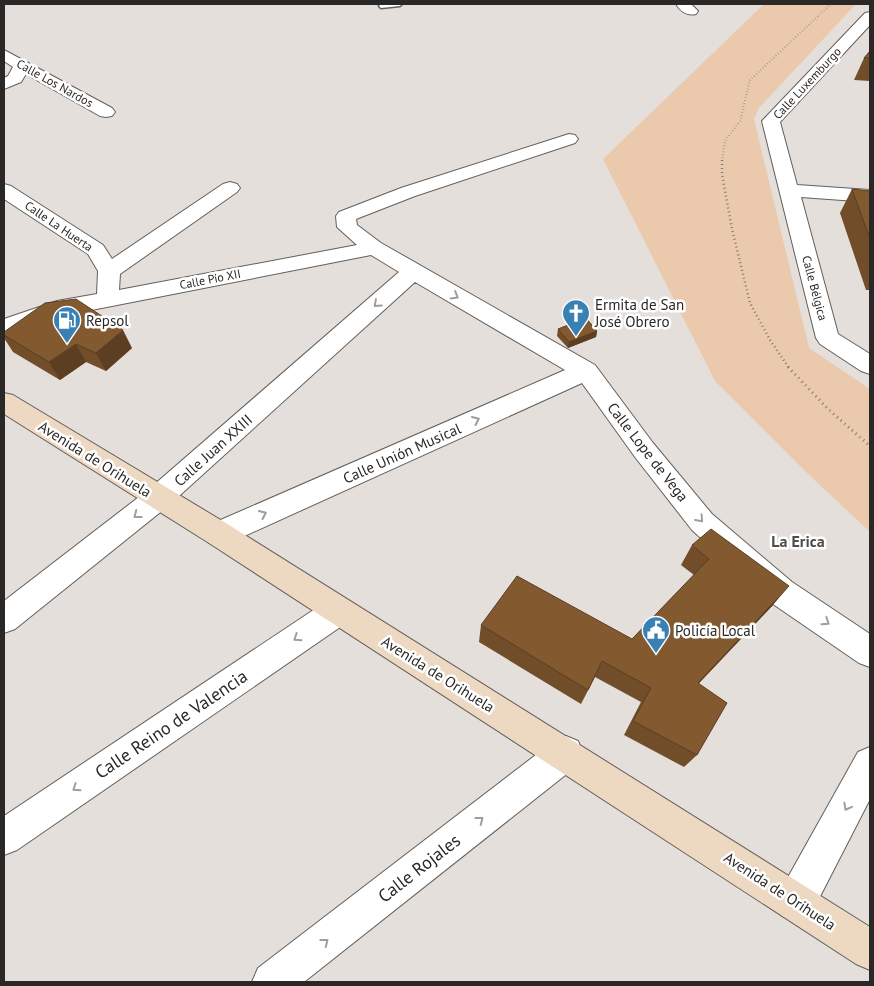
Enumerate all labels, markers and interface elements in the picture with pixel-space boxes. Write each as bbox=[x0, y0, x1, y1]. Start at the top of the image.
street label: Calle Luxemburgo bbox=[770, 44, 844, 122]
street label: Calle Los Nardos bbox=[14, 56, 96, 110]
street label: Calle La Huerta bbox=[22, 198, 96, 254]
street label: Calle Bélgica bbox=[799, 254, 831, 322]
street label: Calle Pío XII bbox=[178, 266, 242, 292]
one-way arrow bbox=[450, 290, 459, 300]
place label: Ermita de San José Obrero bbox=[594, 295, 684, 331]
one-way arrow bbox=[374, 298, 383, 307]
church icon: Ermita de San José Obrero bbox=[561, 298, 591, 337]
fuel station icon: Repsol bbox=[52, 305, 82, 344]
place label: Repsol bbox=[86, 311, 129, 330]
street label: Calle Lope de Vega bbox=[603, 399, 693, 505]
street label: Calle Juan XXIII bbox=[170, 410, 256, 490]
one-way arrow bbox=[471, 415, 480, 426]
street label: Avenida de Orihuela bbox=[35, 417, 155, 501]
street label: Calle Unión Musical bbox=[340, 418, 465, 488]
one-way arrow bbox=[134, 509, 143, 517]
one-way arrow bbox=[258, 510, 267, 521]
one-way arrow bbox=[695, 514, 704, 523]
district label: La Erica bbox=[771, 531, 825, 551]
public building icon: Policía Local bbox=[641, 615, 671, 654]
one-way arrow bbox=[820, 616, 829, 625]
place label: Policía Local bbox=[675, 621, 756, 640]
one-way arrow bbox=[293, 632, 303, 641]
street label: Avenida de Orihuela bbox=[378, 632, 498, 716]
street label: Calle Reino de Valencia bbox=[90, 664, 252, 784]
one-way arrow bbox=[72, 782, 81, 791]
one-way arrow bbox=[843, 802, 853, 811]
one-way arrow bbox=[474, 818, 483, 826]
street label: Calle Rojales bbox=[373, 829, 465, 907]
street label: Avenida de Orihuela bbox=[721, 848, 839, 934]
one-way arrow bbox=[319, 939, 328, 948]

